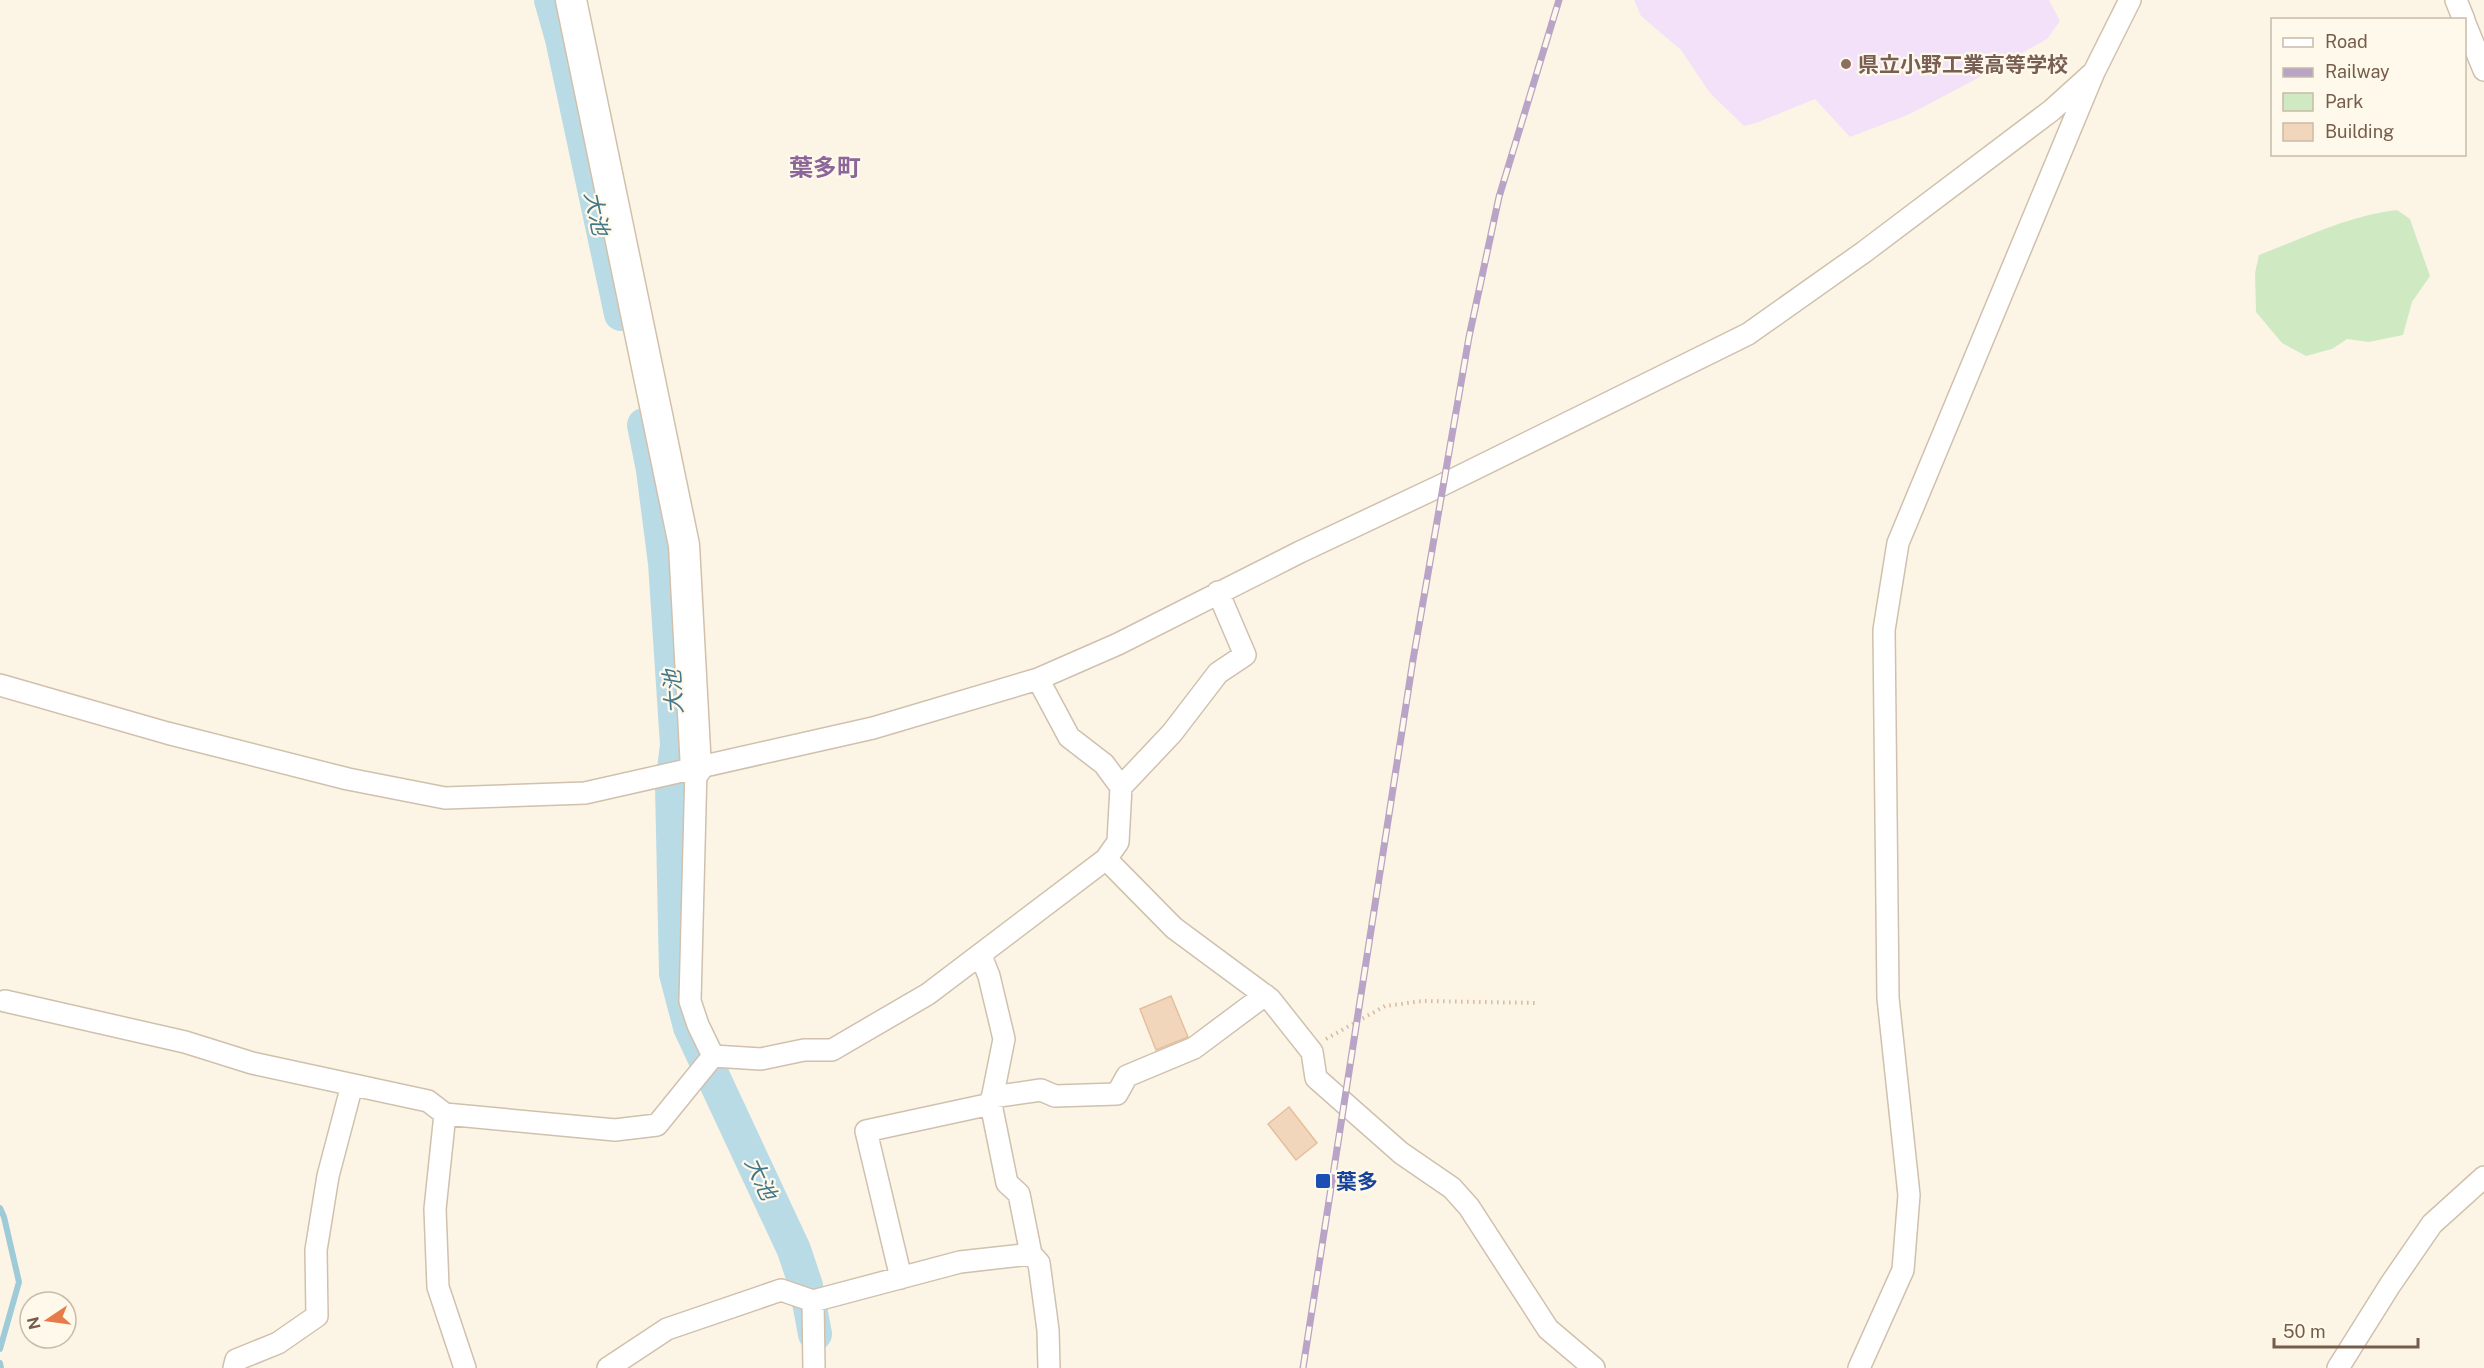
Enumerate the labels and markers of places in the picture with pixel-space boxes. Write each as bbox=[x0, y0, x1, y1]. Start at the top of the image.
place label: 県立小野工業高等学校 bbox=[1858, 52, 2068, 77]
marker: 県立小野工業高等学校 bbox=[1839, 57, 1853, 71]
place label: 葉多 bbox=[1336, 1169, 1378, 1194]
marker: 葉多 bbox=[1314, 1172, 1332, 1190]

